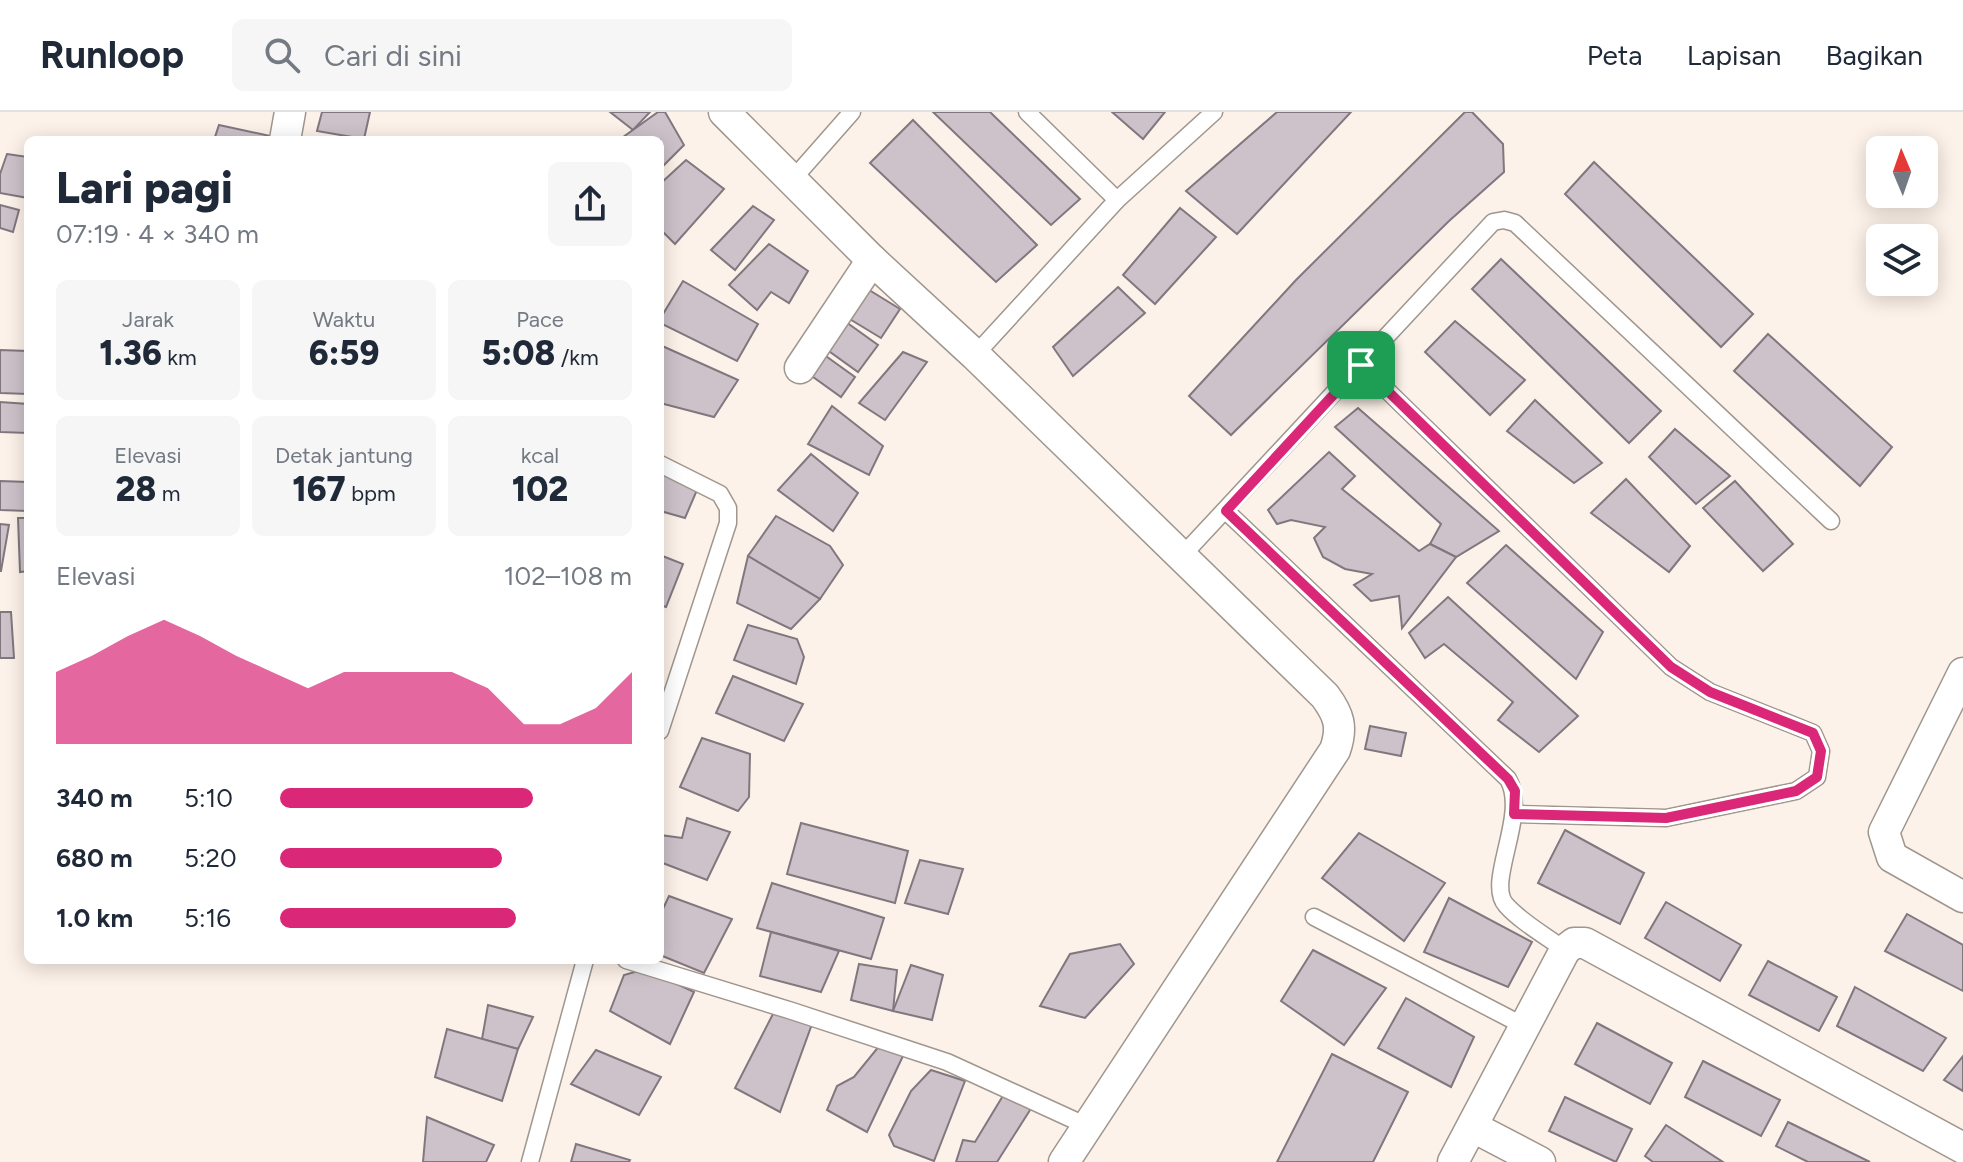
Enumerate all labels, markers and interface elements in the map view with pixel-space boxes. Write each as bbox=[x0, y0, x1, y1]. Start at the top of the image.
search box bbox=[232, 19, 792, 91]
text: Runloop bbox=[40, 32, 184, 78]
icon: search bbox=[260, 33, 304, 77]
text: Cari di sini bbox=[324, 37, 462, 74]
text: Peta bbox=[1587, 38, 1643, 72]
text: Lapisan bbox=[1687, 38, 1781, 72]
text: Bagikan bbox=[1825, 38, 1923, 72]
north arrow bbox=[1866, 136, 1938, 208]
map controls bbox=[1866, 136, 1938, 296]
text: Lari pagi bbox=[56, 161, 233, 214]
button: share bbox=[548, 162, 632, 246]
text: 07:19 · 4 × 340 m bbox=[56, 218, 259, 250]
button: layers bbox=[1866, 224, 1938, 296]
text: Jarak bbox=[122, 306, 174, 333]
text: Waktu bbox=[313, 306, 375, 333]
text: Pace bbox=[516, 306, 564, 333]
pin bbox=[1327, 331, 1395, 399]
text: 1.36 bbox=[99, 333, 162, 374]
text: 6:59 bbox=[309, 333, 379, 374]
text: 5:08 bbox=[481, 333, 555, 374]
icon: arrive bbox=[1339, 343, 1383, 387]
text: km bbox=[162, 344, 197, 371]
text: /km bbox=[555, 344, 599, 371]
text: Elevasi bbox=[114, 442, 182, 469]
text: Detak jantung bbox=[275, 442, 413, 469]
text: kcal bbox=[521, 442, 559, 469]
text: 28 bbox=[116, 469, 156, 510]
text: 167 bbox=[292, 469, 346, 510]
text: 102 bbox=[512, 469, 568, 510]
text: m bbox=[156, 480, 180, 507]
text: bpm bbox=[346, 480, 396, 507]
text: Elevasi bbox=[56, 560, 136, 592]
text: 102–108 m bbox=[504, 560, 632, 592]
text: 340 m bbox=[56, 782, 133, 814]
text: 5:10 bbox=[184, 782, 233, 814]
text: 680 m bbox=[56, 842, 133, 874]
text: 5:20 bbox=[184, 842, 237, 874]
text: 1.0 km bbox=[56, 902, 133, 934]
text: 5:16 bbox=[184, 902, 231, 934]

